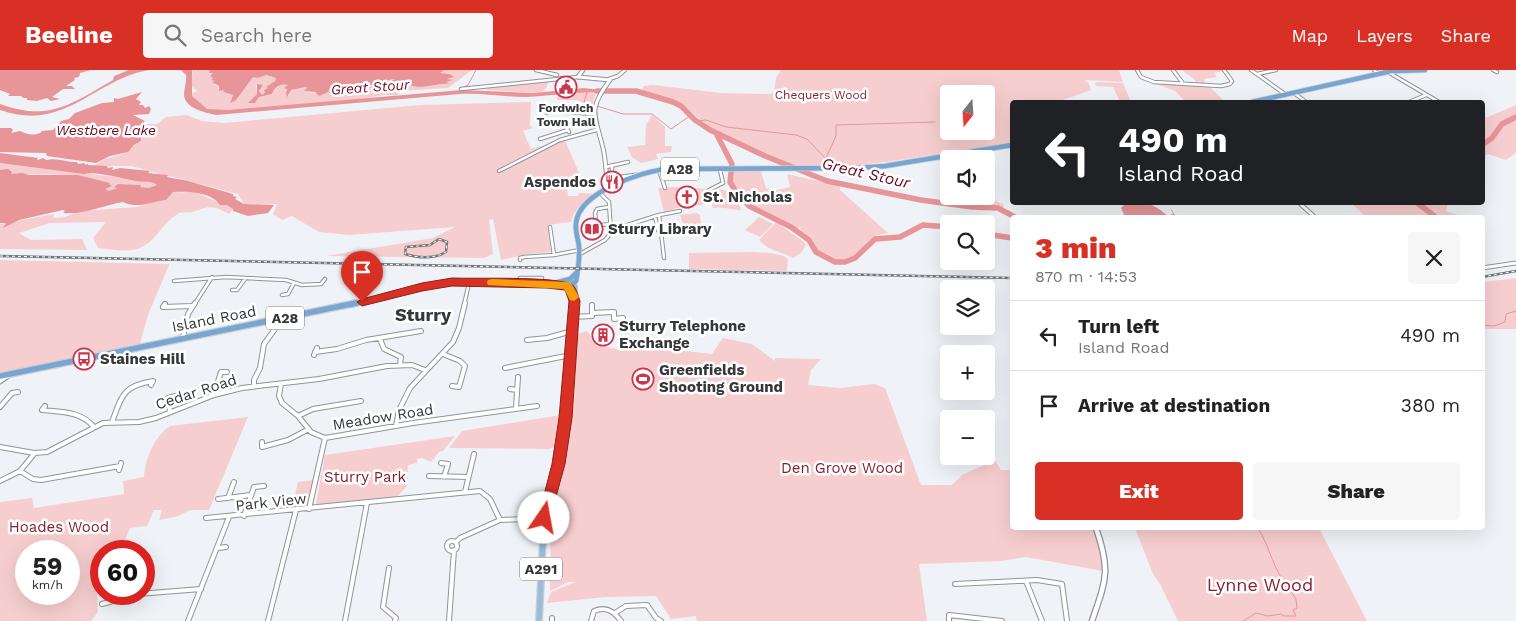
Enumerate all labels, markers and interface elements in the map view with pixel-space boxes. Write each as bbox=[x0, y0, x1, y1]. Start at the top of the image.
search box bbox=[143, 13, 493, 58]
text: Beeline bbox=[25, 21, 113, 49]
icon: search bbox=[161, 21, 189, 49]
text: Search here bbox=[201, 24, 312, 47]
text: Map bbox=[1291, 25, 1328, 46]
text: Layers bbox=[1356, 25, 1413, 46]
text: Share bbox=[1441, 25, 1491, 46]
public building icon: Fordwich Town Hall bbox=[554, 75, 578, 99]
water label: Great Stour bbox=[330, 76, 410, 98]
north arrow bbox=[940, 85, 995, 140]
map controls bbox=[940, 85, 995, 465]
park label: Chequers Wood bbox=[775, 88, 867, 102]
place label: Fordwich Town Hall bbox=[536, 101, 596, 129]
text: 490 m bbox=[1118, 119, 1228, 161]
icon: left bbox=[1035, 120, 1100, 185]
water label: Westbere Lake bbox=[56, 122, 156, 138]
button: sound bbox=[940, 150, 995, 205]
water label: Great Stour bbox=[820, 154, 913, 193]
road number: A28 bbox=[661, 158, 699, 180]
text: Island Road bbox=[1118, 161, 1244, 186]
restaurant icon: Aspendos bbox=[600, 170, 624, 194]
place label: Aspendos bbox=[524, 173, 596, 191]
church icon: St. Nicholas bbox=[675, 185, 699, 209]
place label: St. Nicholas bbox=[703, 188, 792, 206]
button: search bbox=[940, 215, 995, 270]
library icon: Sturry Library bbox=[580, 217, 604, 241]
place label: Sturry Library bbox=[608, 220, 712, 238]
text: 3 min bbox=[1035, 230, 1117, 265]
button: close bbox=[1408, 232, 1460, 284]
pin bbox=[341, 251, 383, 302]
icon: arrive bbox=[348, 258, 376, 286]
text: 870 m · 14:53 bbox=[1035, 267, 1137, 286]
button: layers bbox=[940, 280, 995, 335]
street label: Island Road bbox=[170, 302, 258, 336]
district label: Sturry bbox=[395, 304, 452, 325]
road number: A28 bbox=[266, 307, 304, 330]
text: Turn left bbox=[1078, 315, 1159, 338]
place label: Sturry Telephone Exchange bbox=[619, 317, 746, 352]
icon: left bbox=[1035, 322, 1063, 350]
building icon: Sturry Telephone Exchange bbox=[591, 323, 615, 347]
text: 490 m bbox=[1400, 324, 1460, 347]
text: Island Road bbox=[1078, 338, 1169, 357]
button: + bbox=[940, 345, 995, 400]
bus stop icon: Staines Hill bbox=[72, 347, 96, 371]
place label: Staines Hill bbox=[100, 350, 185, 368]
place label: Greenfields Shooting Ground bbox=[659, 361, 783, 396]
sports icon: Greenfields Shooting Ground bbox=[631, 367, 655, 391]
street label: Cedar Road bbox=[153, 370, 239, 414]
icon: arrive bbox=[1035, 392, 1063, 420]
text: Arrive at destination bbox=[1078, 394, 1270, 417]
text: 380 m bbox=[1401, 394, 1460, 417]
street label: Meadow Road bbox=[331, 400, 435, 434]
button: − bbox=[940, 410, 995, 465]
park label: Den Grove Wood bbox=[781, 459, 903, 477]
button: Exit bbox=[1035, 462, 1243, 520]
button: Share bbox=[1253, 462, 1460, 520]
park label: Sturry Park bbox=[324, 468, 407, 486]
street label: Park View bbox=[235, 489, 308, 515]
position arrow bbox=[517, 491, 569, 543]
park label: Hoades Wood bbox=[9, 518, 109, 536]
speed limit sign: 60 bbox=[90, 540, 155, 605]
text: 59 bbox=[33, 552, 62, 581]
road number: A291 bbox=[520, 558, 562, 580]
park label: Lynne Wood bbox=[1207, 574, 1313, 595]
text: km/h bbox=[32, 578, 63, 592]

